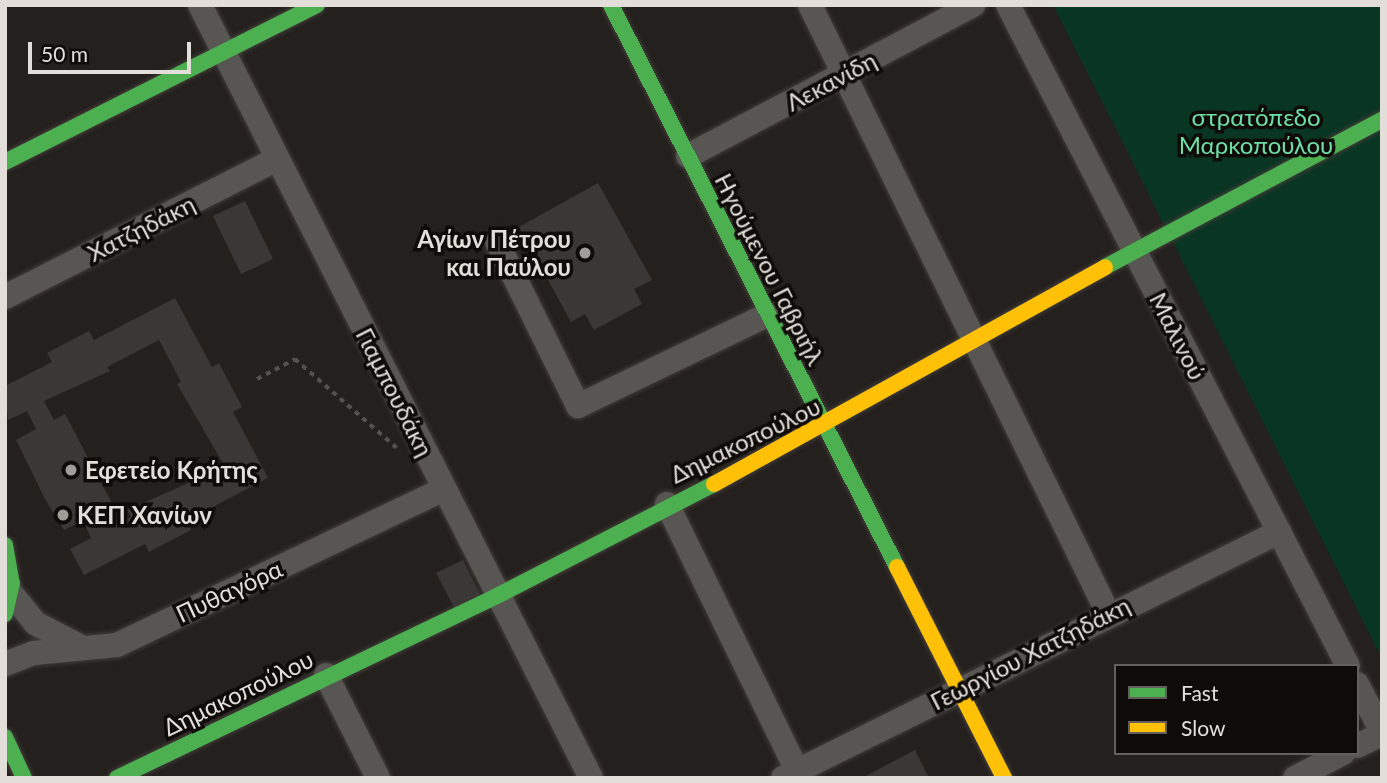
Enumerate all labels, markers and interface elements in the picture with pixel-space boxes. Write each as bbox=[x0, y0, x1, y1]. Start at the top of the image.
scale bar bbox=[32, 28, 194, 72]
text: 50 m bbox=[41, 41, 88, 66]
street label: Λεκανίδη bbox=[781, 45, 881, 117]
park label: στρατόπεδο Μαρκοπούλου bbox=[1179, 103, 1333, 159]
street label: Ηγούμενου Γαβριήλ bbox=[709, 168, 831, 370]
street label: Χατζηδάκη bbox=[83, 189, 199, 267]
place label: Αγίων Πέτρου και Παύλου bbox=[417, 225, 571, 281]
marker: Αγίων Πέτρου και Παύλου bbox=[577, 245, 593, 261]
street label: Μαλινού bbox=[1144, 288, 1212, 384]
street label: Γιαμπουδάκη bbox=[350, 323, 440, 461]
street label: Δημακοπούλου bbox=[665, 391, 825, 489]
place label: Εφετείο Κρήτης bbox=[85, 456, 258, 484]
marker: Εφετείο Κρήτης bbox=[63, 462, 79, 478]
place label: ΚΕΠ Χανίων bbox=[77, 501, 212, 529]
marker: ΚΕΠ Χανίων bbox=[55, 507, 71, 523]
street label: Πυθαγόρα bbox=[171, 554, 287, 628]
street label: Γεωργίου Χατζηδάκη bbox=[925, 590, 1135, 716]
street label: Δημακοπούλου bbox=[158, 644, 318, 742]
legend bbox=[1114, 664, 1359, 755]
text: Fast bbox=[1181, 680, 1218, 705]
text: Slow bbox=[1181, 715, 1225, 740]

